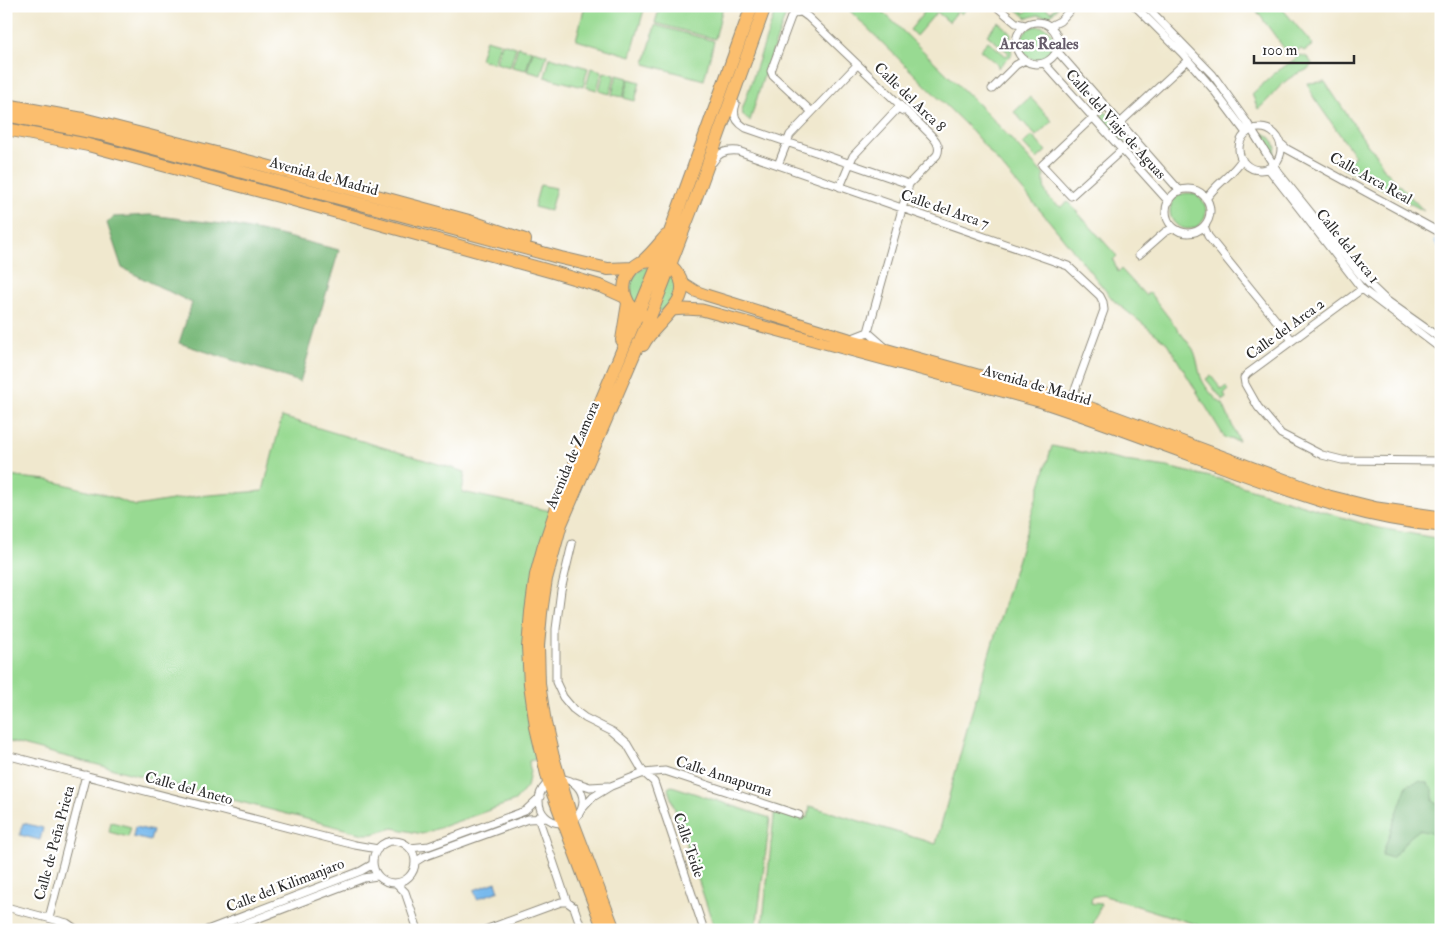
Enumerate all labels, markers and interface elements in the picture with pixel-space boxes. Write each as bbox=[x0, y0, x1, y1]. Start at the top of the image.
scale bar bbox=[1254, 32, 1354, 64]
district label: Arcas Reales bbox=[999, 34, 1079, 54]
text: 100 m bbox=[1262, 41, 1298, 60]
street label: Calle del Arca 8 bbox=[870, 58, 949, 136]
street label: Calle del Viaje de Aguas bbox=[1061, 65, 1170, 183]
street label: Calle Arca Real bbox=[1326, 148, 1416, 209]
street label: Avenida de Madrid bbox=[266, 153, 381, 200]
street label: Calle del Arca 7 bbox=[898, 185, 992, 233]
street label: Calle del Arca 1 bbox=[1312, 205, 1384, 287]
street label: Calle del Arca 2 bbox=[1242, 294, 1329, 364]
street label: Avenida de Madrid bbox=[980, 361, 1094, 410]
street label: Avenida de Zamora bbox=[541, 398, 604, 513]
street label: Calle Annapurna bbox=[673, 752, 775, 802]
street label: Calle del Aneto bbox=[143, 768, 235, 809]
street label: Calle de Peña Prieta bbox=[30, 783, 79, 903]
street label: Calle Teide bbox=[669, 810, 708, 880]
street label: Calle del Kilimanjaro bbox=[223, 854, 347, 917]

